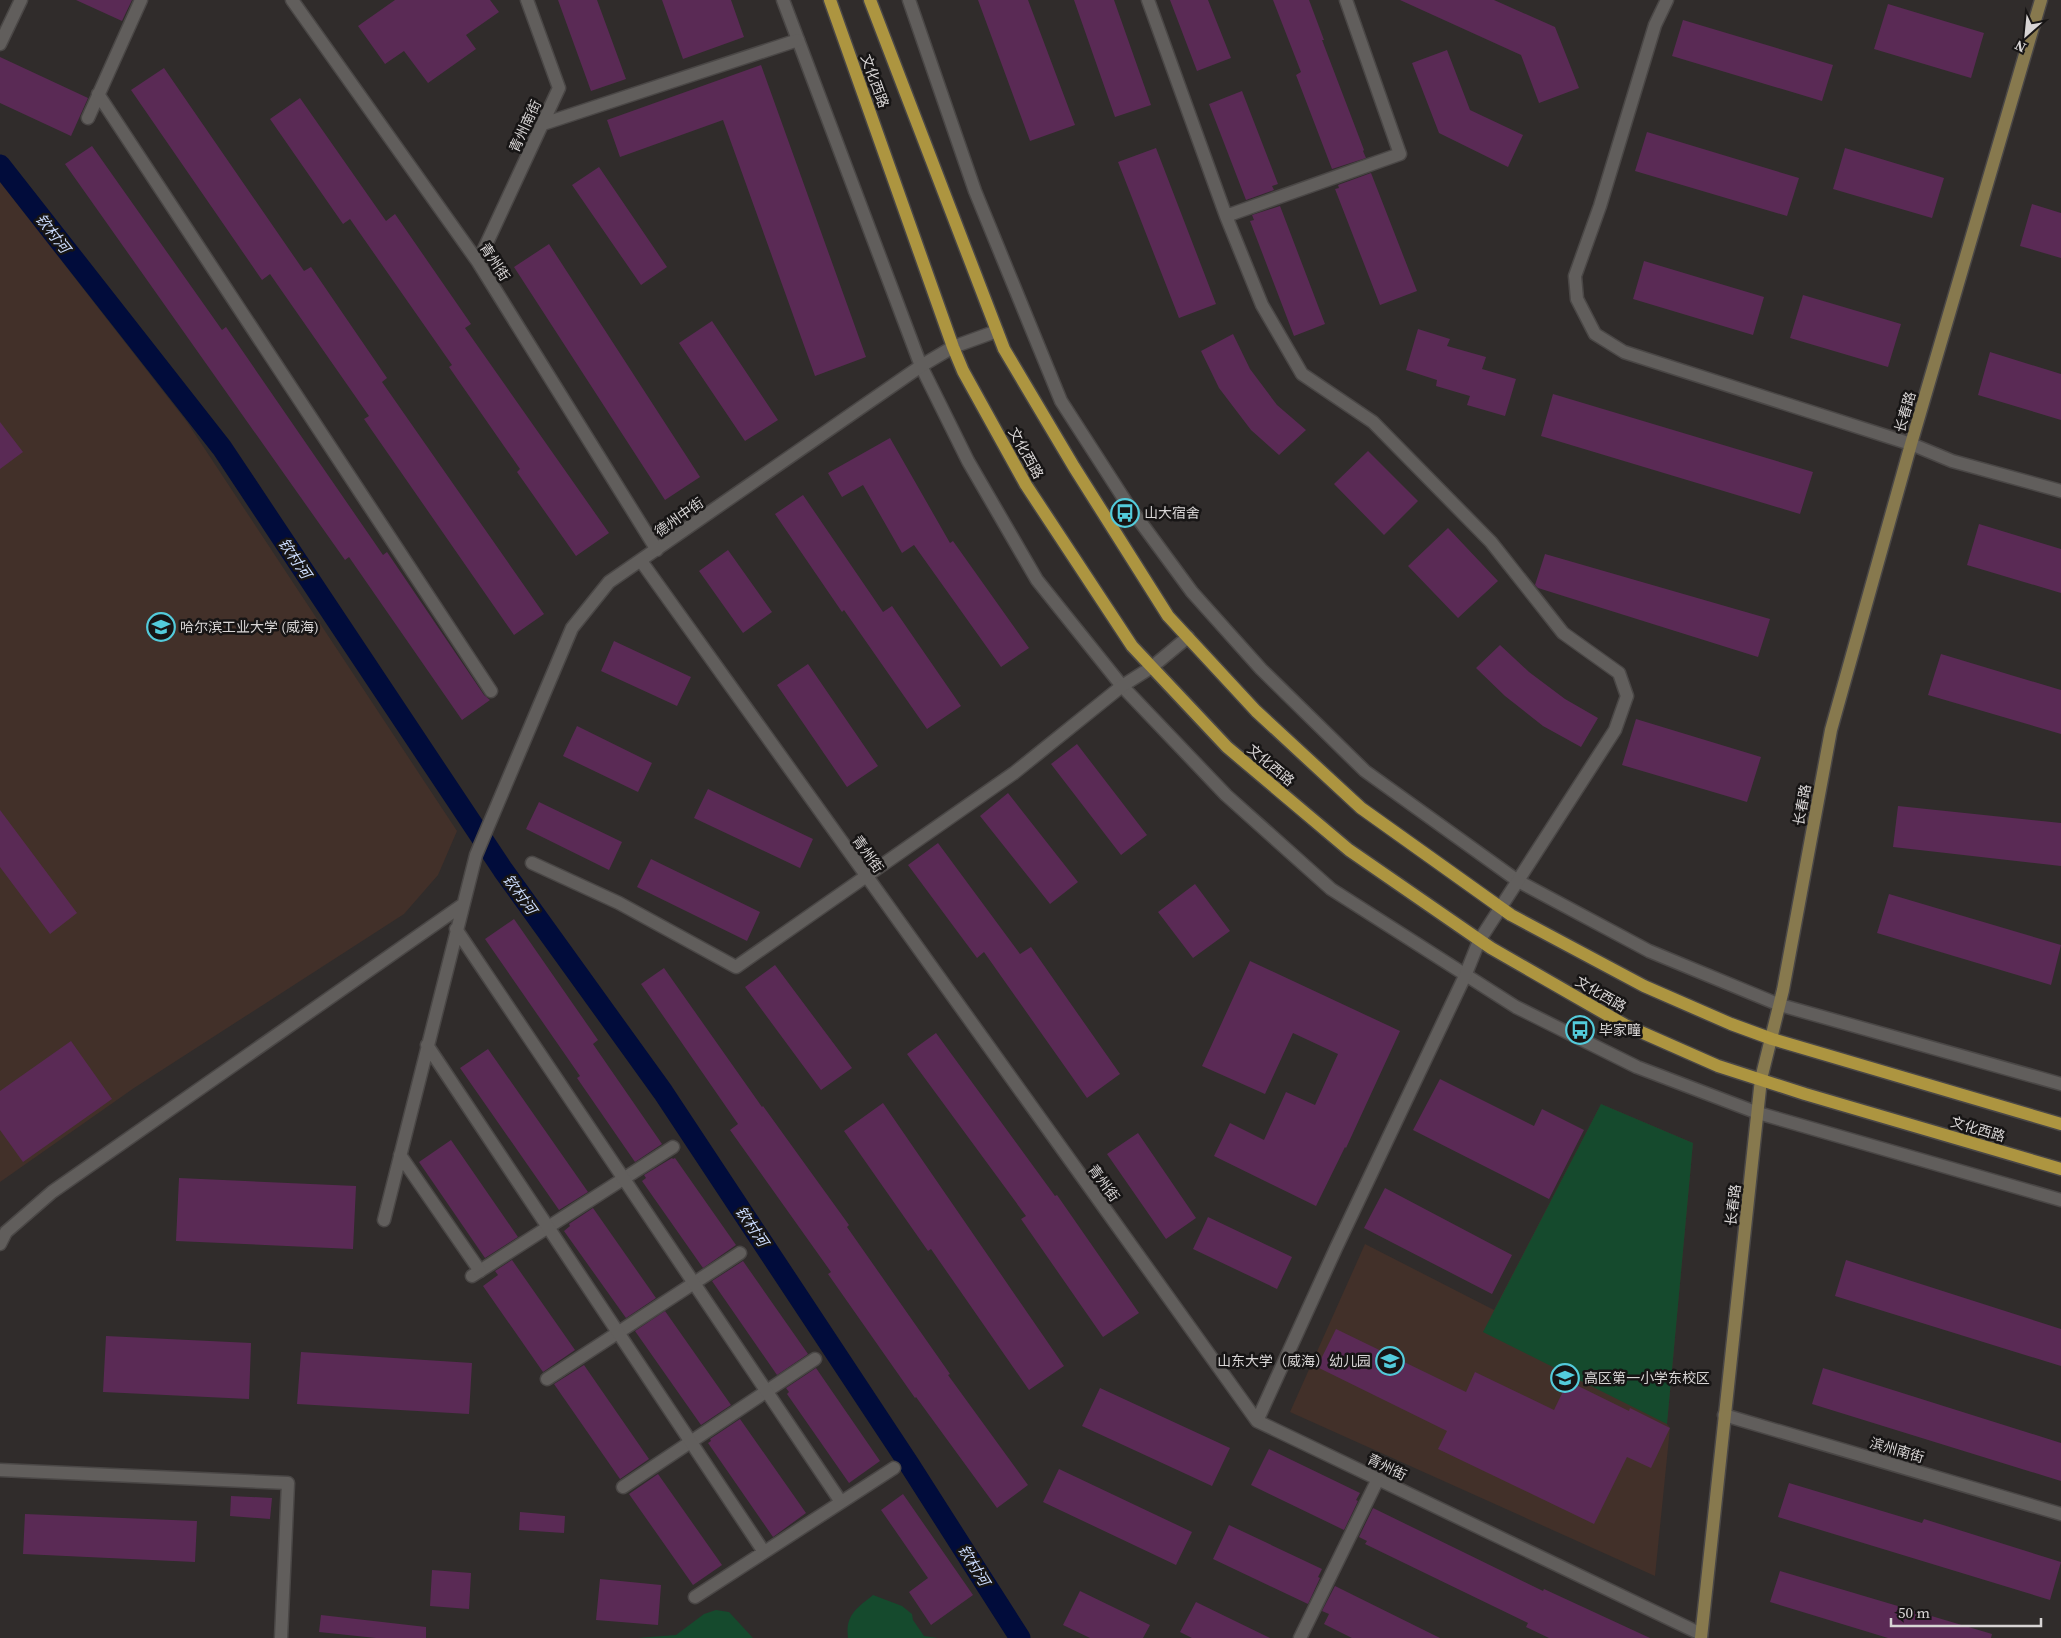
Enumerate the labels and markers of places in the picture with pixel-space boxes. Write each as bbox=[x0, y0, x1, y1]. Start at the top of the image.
bus stop icon: 山大宿舍 bbox=[1110, 498, 1140, 528]
place label: 山大宿舍 bbox=[1144, 503, 1200, 523]
school or university icon: 哈尔滨工业大学 (威海) bbox=[146, 612, 176, 642]
place label: 哈尔滨工业大学 (威海) bbox=[180, 617, 319, 637]
bus stop icon: 毕家疃 bbox=[1565, 1015, 1595, 1045]
place label: 毕家疃 bbox=[1599, 1020, 1641, 1040]
school or university icon: 山东大学（威海）幼儿园 bbox=[1375, 1346, 1405, 1376]
place label: 山东大学（威海）幼儿园 bbox=[1217, 1351, 1371, 1371]
school or university icon: 高区第一小学东校区 bbox=[1550, 1363, 1580, 1393]
place label: 高区第一小学东校区 bbox=[1584, 1368, 1710, 1388]

